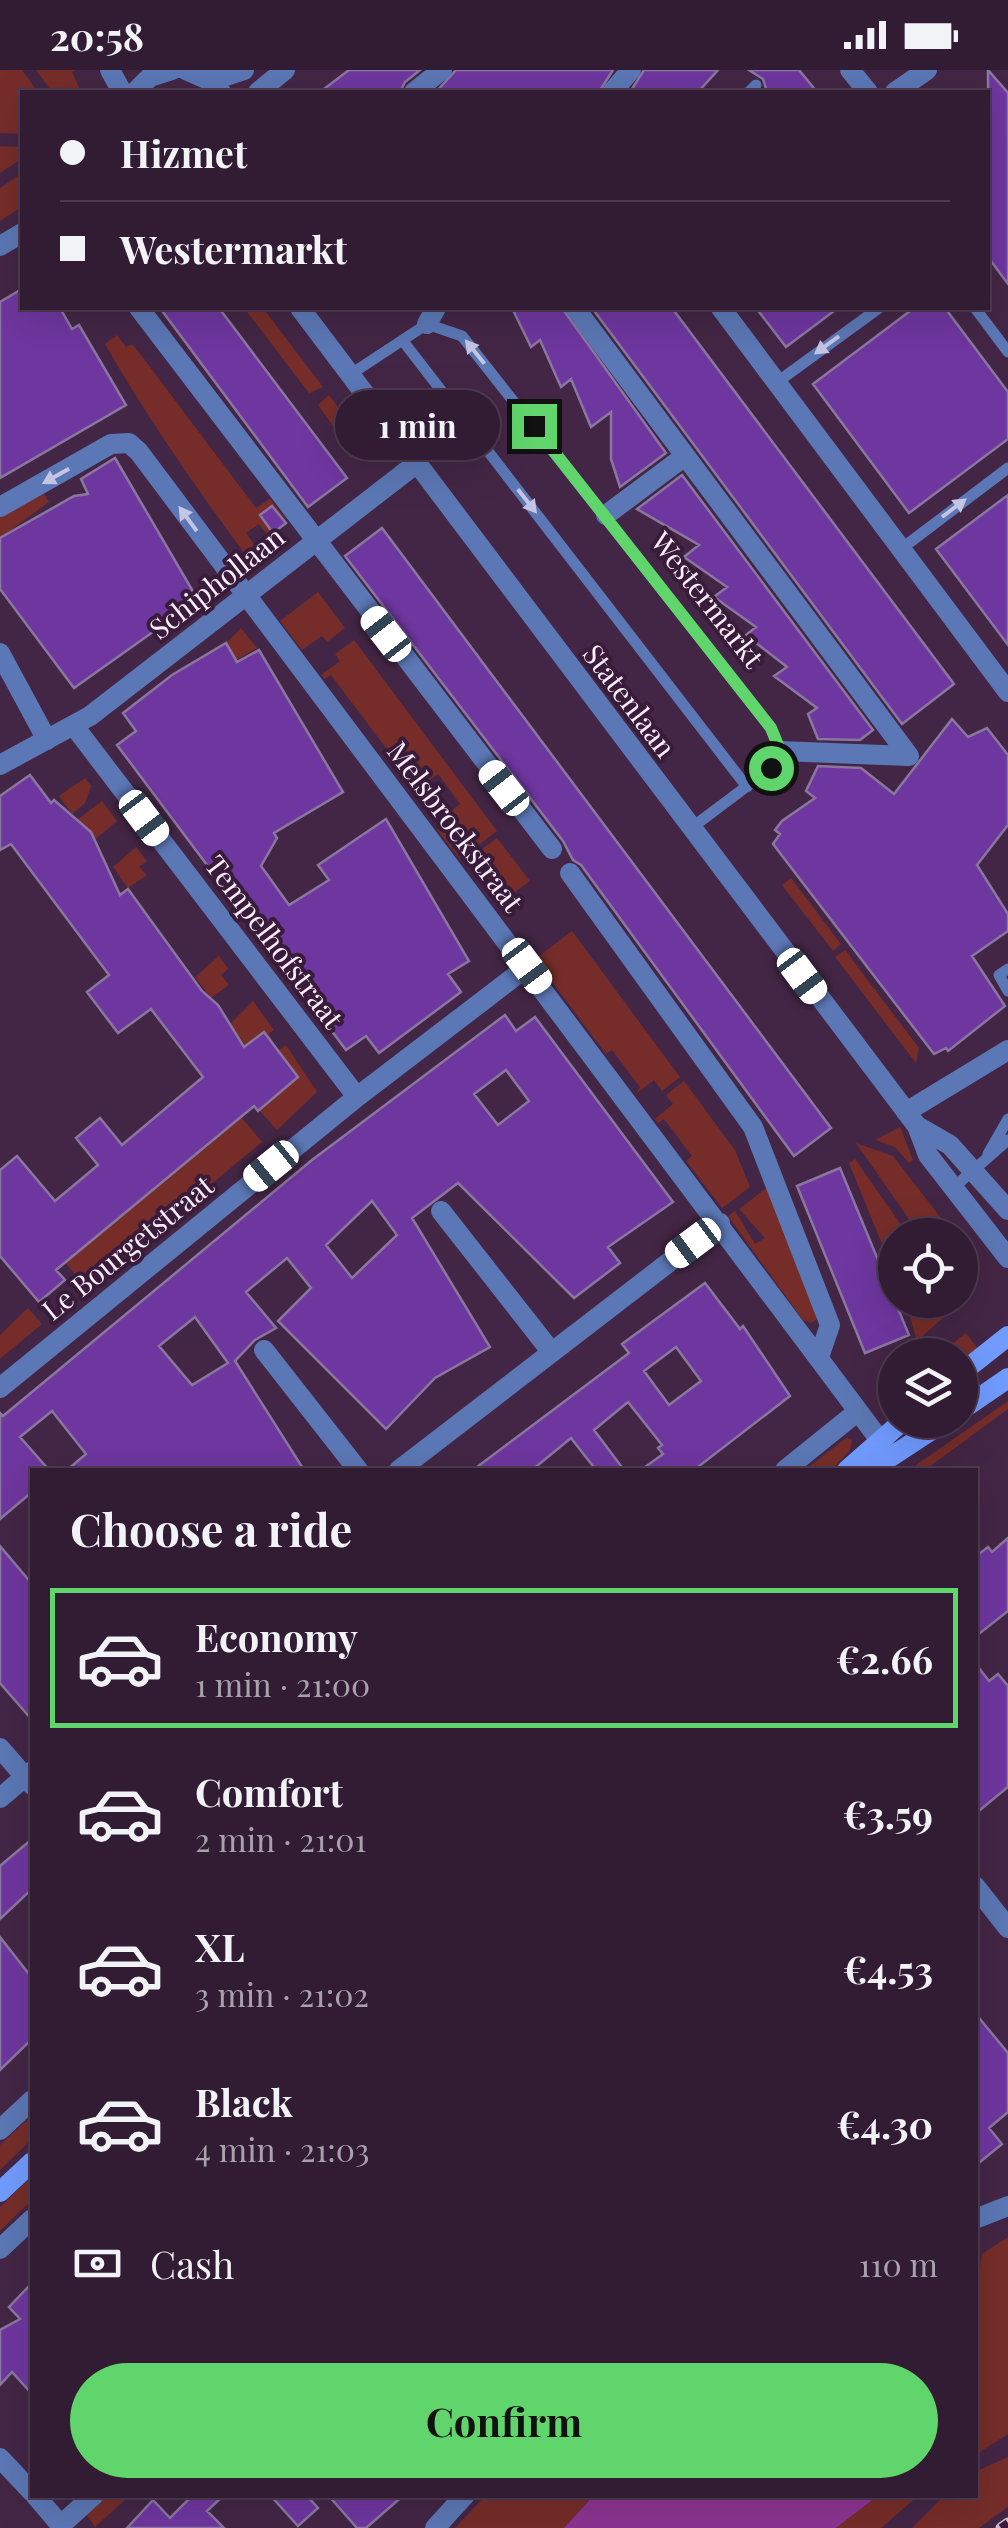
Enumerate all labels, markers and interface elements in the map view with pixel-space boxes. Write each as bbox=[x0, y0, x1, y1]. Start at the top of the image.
text: 20:58 bbox=[50, 10, 144, 61]
text: Hizmet bbox=[120, 127, 247, 178]
text: Westermarkt bbox=[120, 223, 347, 274]
one-way arrow bbox=[814, 335, 840, 355]
one-way arrow bbox=[465, 339, 486, 365]
callout: 1 min bbox=[334, 391, 499, 461]
text: 1 min bbox=[378, 403, 457, 446]
route end bbox=[512, 404, 557, 449]
one-way arrow bbox=[41, 467, 70, 484]
one-way arrow bbox=[516, 489, 537, 514]
one-way arrow bbox=[941, 499, 967, 519]
one-way arrow bbox=[178, 506, 198, 532]
street label: Schiphollaan bbox=[141, 517, 291, 646]
street label: Westermarkt bbox=[643, 523, 773, 675]
car bbox=[356, 601, 416, 667]
street label: Statenlaan bbox=[576, 636, 685, 764]
street label: Melsbroekstraat bbox=[380, 734, 533, 919]
route start bbox=[749, 746, 794, 791]
car bbox=[474, 755, 534, 821]
car bbox=[114, 785, 174, 851]
street label: Tempelhofstraat bbox=[198, 847, 353, 1036]
car bbox=[497, 933, 557, 999]
car bbox=[772, 943, 832, 1009]
car bbox=[238, 1135, 304, 1197]
street label: Le Bourgetstraat bbox=[34, 1166, 221, 1327]
car bbox=[660, 1213, 726, 1273]
map controls bbox=[878, 1218, 978, 1438]
button: locate bbox=[878, 1218, 978, 1318]
button: layers bbox=[878, 1338, 978, 1438]
text: Choose a ride bbox=[70, 1498, 352, 1558]
text: Economy bbox=[195, 1611, 358, 1662]
icon: car bbox=[75, 1613, 165, 1703]
text: €2.66 bbox=[836, 1633, 933, 1684]
text: 1 min · 21:00 bbox=[195, 1662, 370, 1705]
text: Comfort bbox=[195, 1766, 343, 1817]
icon: car bbox=[75, 1768, 165, 1858]
text: €3.59 bbox=[843, 1788, 933, 1839]
text: 2 min · 21:01 bbox=[195, 1817, 366, 1860]
text: XL bbox=[195, 1921, 244, 1972]
icon: car bbox=[75, 1923, 165, 2013]
text: €4.53 bbox=[843, 1943, 933, 1994]
text: 3 min · 21:02 bbox=[195, 1972, 369, 2015]
text: Black bbox=[195, 2076, 293, 2127]
icon: car bbox=[75, 2078, 165, 2168]
text: €4.30 bbox=[837, 2098, 933, 2149]
text: 4 min · 21:03 bbox=[195, 2127, 369, 2170]
icon: cash bbox=[70, 2236, 125, 2291]
text: Cash bbox=[150, 2238, 234, 2289]
text: 110 m bbox=[859, 2242, 938, 2285]
button: Confirm bbox=[70, 2363, 938, 2478]

